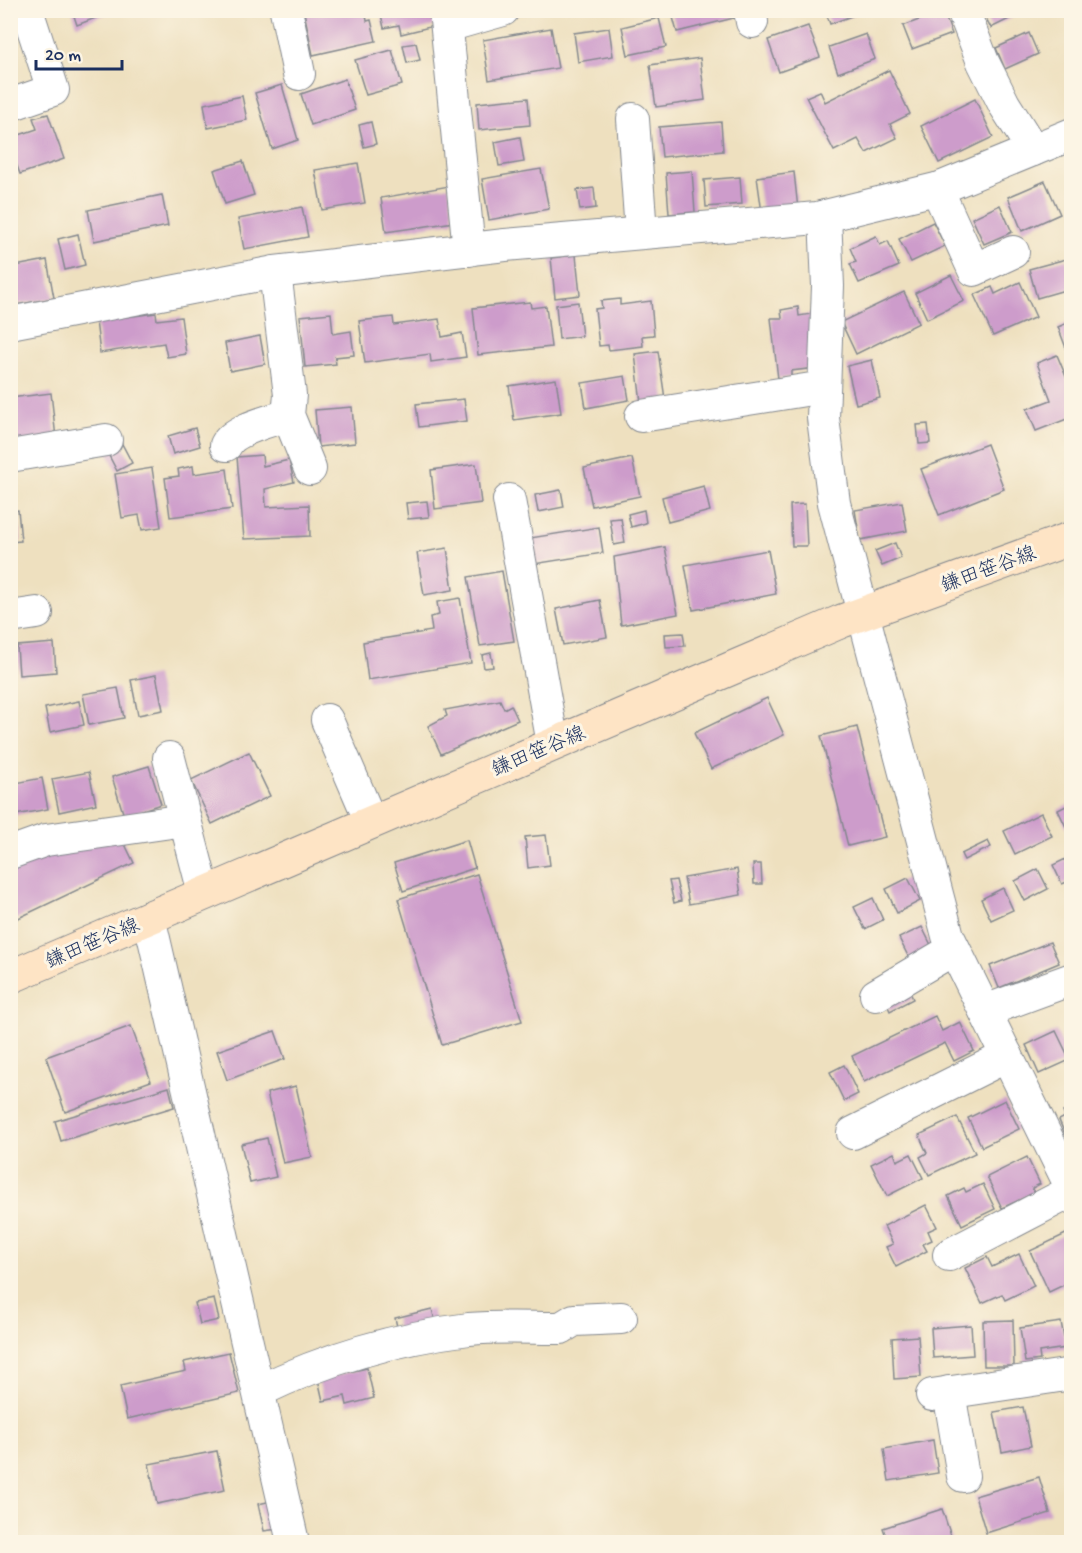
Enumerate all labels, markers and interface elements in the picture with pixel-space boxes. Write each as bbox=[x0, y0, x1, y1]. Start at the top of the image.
scale bar bbox=[36, 33, 122, 71]
text: 20 m bbox=[45, 46, 81, 67]
street label: 鎌田笹谷線 bbox=[938, 542, 1040, 599]
street label: 鎌田笹谷線 bbox=[488, 721, 590, 783]
street label: 鎌田笹谷線 bbox=[42, 913, 144, 975]

